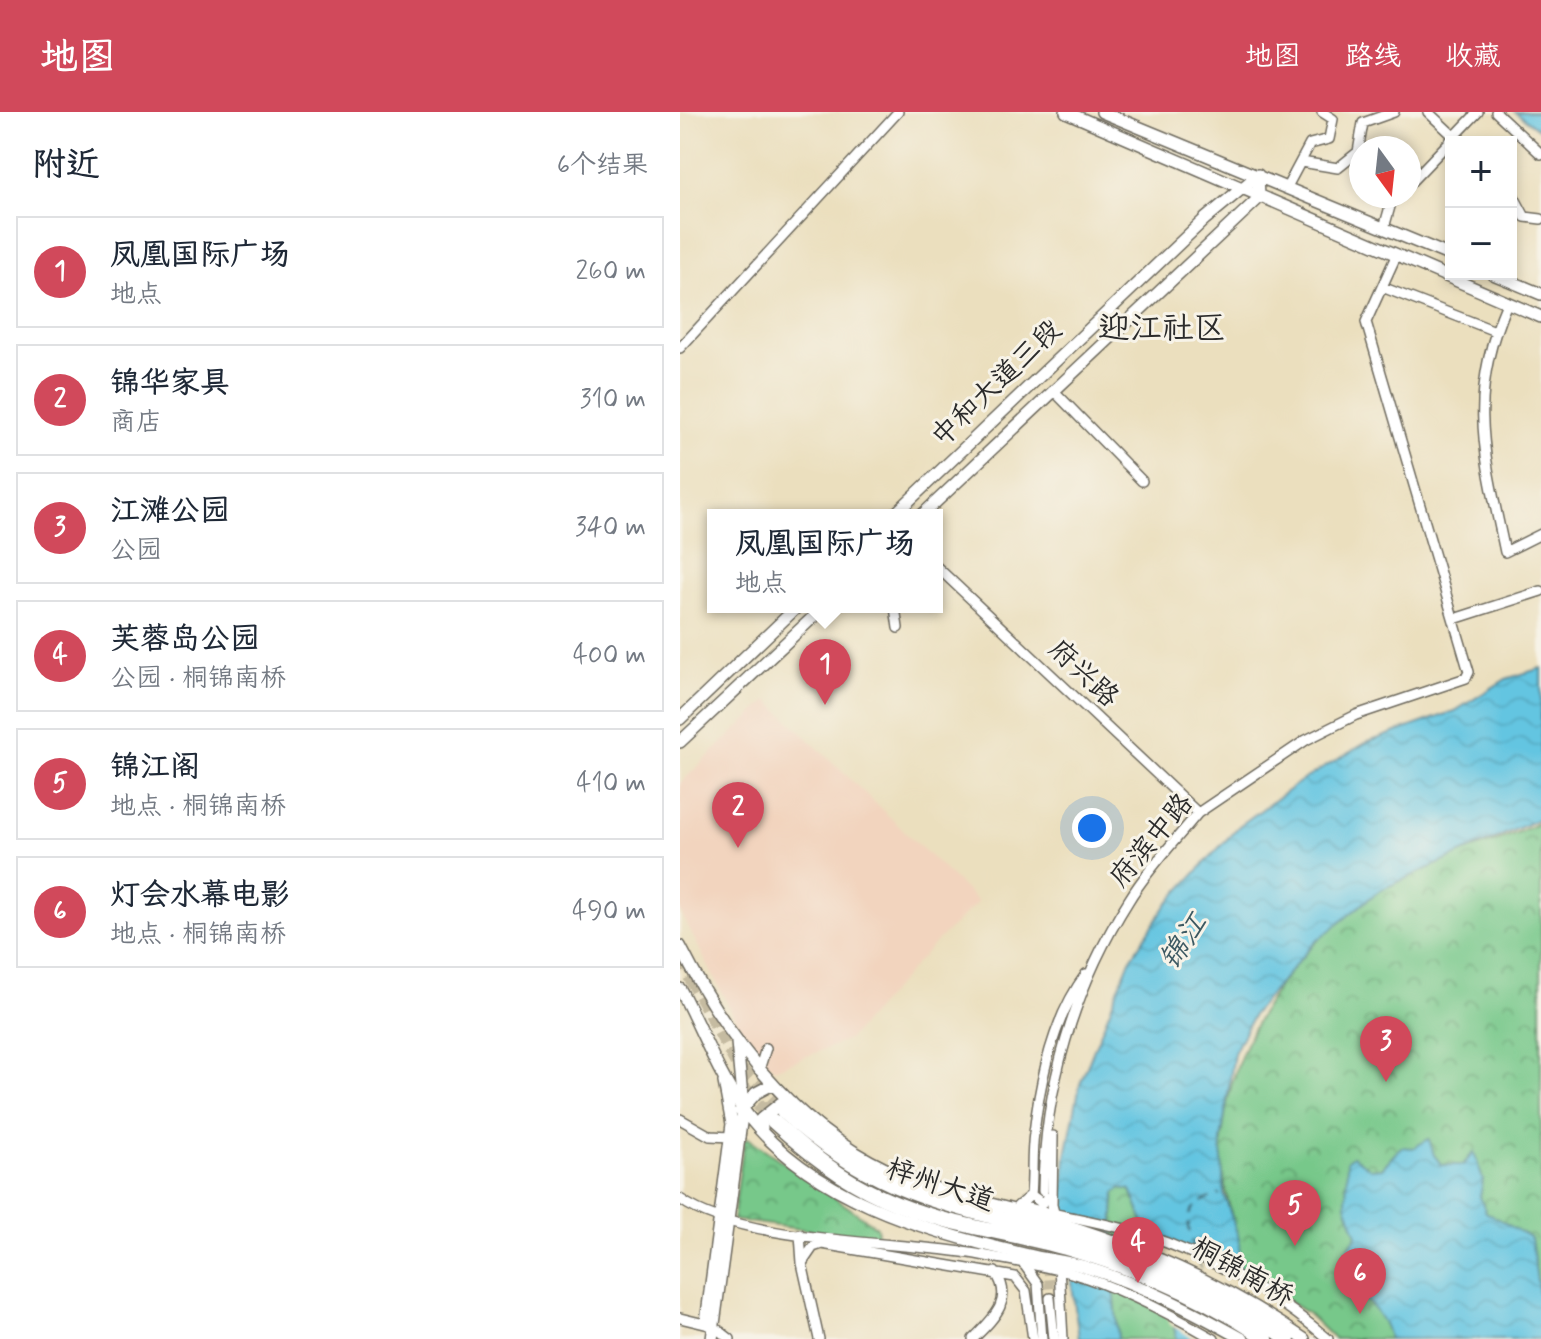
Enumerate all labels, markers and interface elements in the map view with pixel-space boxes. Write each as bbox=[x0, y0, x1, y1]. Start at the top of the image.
text: 地图 bbox=[40, 34, 116, 83]
text: 地图 bbox=[1245, 39, 1301, 76]
text: 路线 bbox=[1345, 39, 1401, 76]
text: 收藏 bbox=[1445, 39, 1501, 76]
north arrow bbox=[1349, 136, 1421, 208]
map controls bbox=[1445, 136, 1517, 280]
button: + bbox=[1445, 136, 1517, 208]
text: 附近 bbox=[32, 143, 100, 188]
text: 6个结果 bbox=[557, 149, 648, 183]
button: − bbox=[1445, 208, 1517, 280]
text: 凤凰国际广场 bbox=[110, 236, 290, 275]
text: 1 bbox=[54, 255, 66, 289]
text: 260 m bbox=[576, 255, 646, 289]
text: 地点 bbox=[110, 278, 162, 312]
district label: 迎江社区 bbox=[1098, 308, 1226, 350]
street label: 中和大道三段 bbox=[924, 312, 1070, 456]
text: 锦华家具 bbox=[110, 364, 230, 403]
text: 2 bbox=[54, 383, 66, 417]
text: 310 m bbox=[580, 383, 646, 417]
text: 商店 bbox=[110, 406, 162, 440]
text: 江滩公园 bbox=[110, 492, 230, 531]
popup bbox=[707, 509, 943, 613]
text: 3 bbox=[54, 511, 66, 545]
text: 340 m bbox=[575, 511, 646, 545]
text: 凤凰国际广场 bbox=[735, 525, 915, 564]
text: 公园 bbox=[110, 534, 162, 568]
text: 地点 bbox=[735, 567, 787, 601]
text: 芙蓉岛公园 bbox=[110, 620, 260, 659]
street label: 府兴路 bbox=[1040, 632, 1126, 716]
text: 4 bbox=[52, 639, 68, 673]
text: 400 m bbox=[573, 639, 646, 673]
pin: 1 bbox=[799, 639, 851, 705]
text: 公园 · 桐锦南桥 bbox=[110, 662, 286, 696]
text: 锦江阁 bbox=[110, 748, 200, 787]
text: 5 bbox=[52, 767, 68, 801]
text: 410 m bbox=[576, 767, 646, 801]
pin: 2 bbox=[712, 782, 764, 848]
street label: 府滨中路 bbox=[1102, 786, 1202, 896]
text: 地点 · 桐锦南桥 bbox=[110, 790, 286, 824]
your location bbox=[1072, 808, 1112, 848]
text: 灯会水幕电影 bbox=[110, 876, 290, 915]
text: 6 bbox=[53, 895, 67, 929]
text: 490 m bbox=[572, 895, 646, 929]
water label: 锦江 bbox=[1151, 905, 1218, 978]
text: 地点 · 桐锦南桥 bbox=[110, 918, 286, 952]
pin: 3 bbox=[1360, 1016, 1412, 1082]
street label: 梓州大道 bbox=[881, 1151, 999, 1221]
pin: 5 bbox=[1269, 1180, 1321, 1246]
pin: 4 bbox=[1112, 1217, 1164, 1283]
street label: 桐锦南桥 bbox=[1184, 1230, 1300, 1316]
pin: 6 bbox=[1334, 1248, 1386, 1314]

